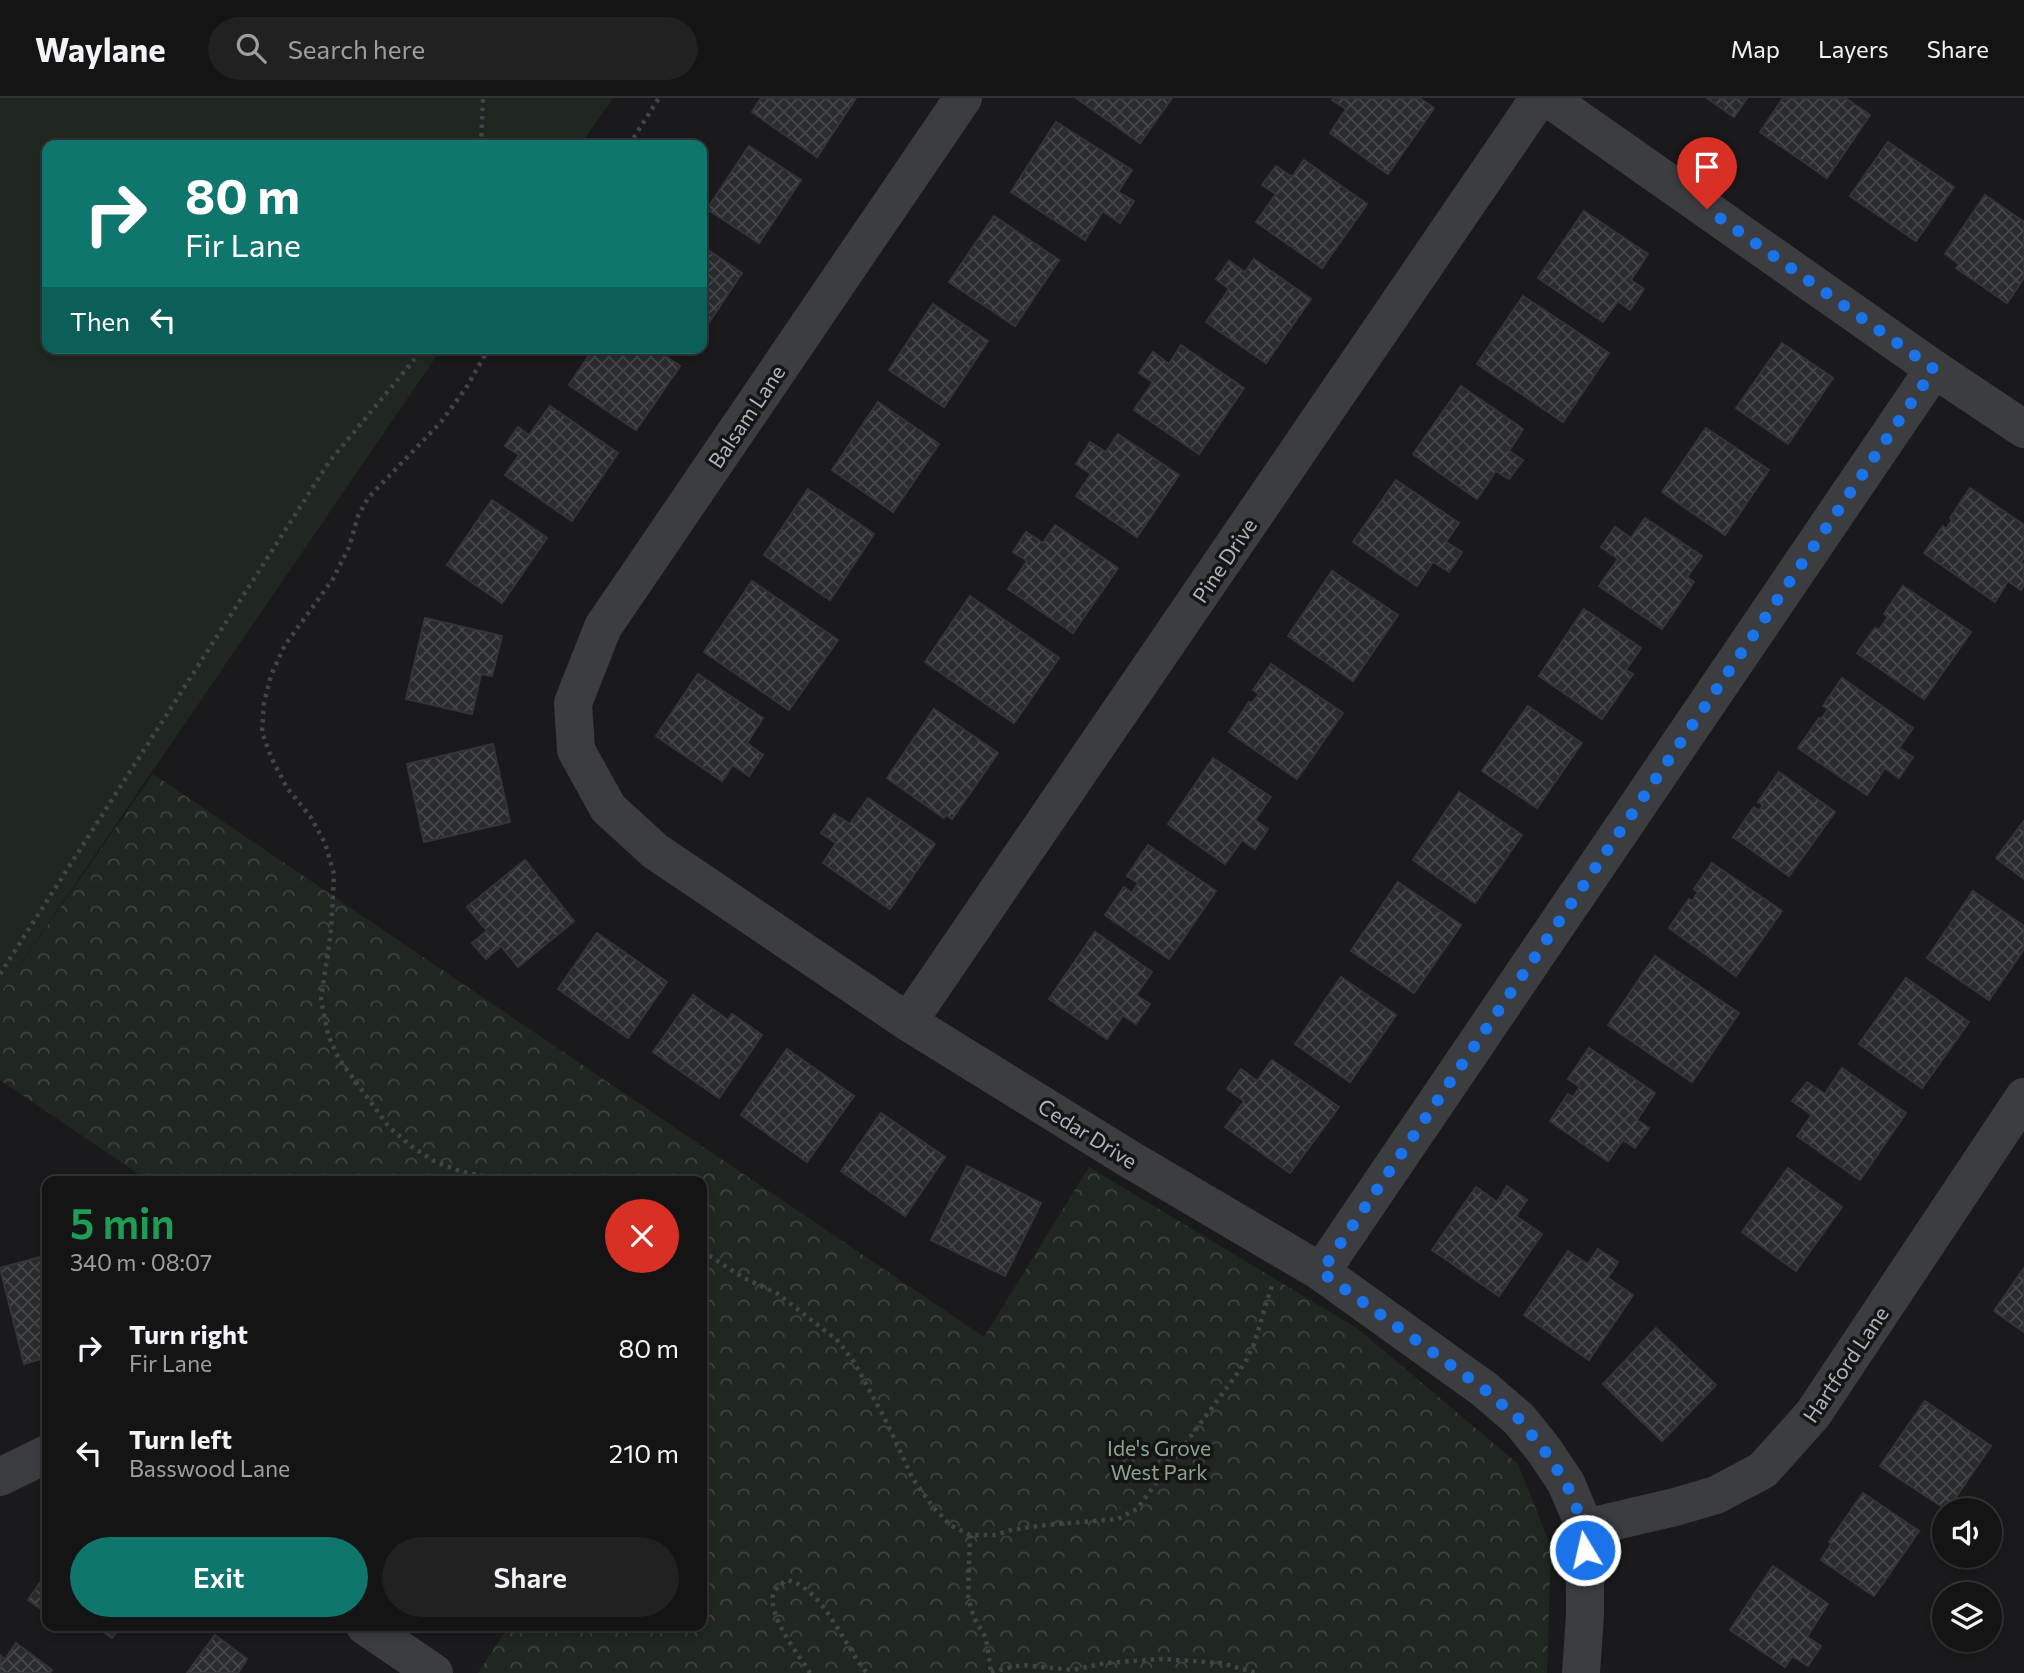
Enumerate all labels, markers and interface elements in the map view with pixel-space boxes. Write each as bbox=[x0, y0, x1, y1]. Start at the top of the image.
search box bbox=[208, 17, 698, 80]
text: Waylane bbox=[35, 28, 166, 69]
icon: search bbox=[232, 29, 270, 67]
text: Search here bbox=[288, 33, 425, 64]
text: Map bbox=[1731, 34, 1780, 63]
text: Layers bbox=[1818, 34, 1889, 63]
text: Share bbox=[1927, 34, 1989, 63]
pin bbox=[1677, 137, 1737, 209]
icon: arrive bbox=[1688, 148, 1726, 186]
text: 80 m bbox=[185, 164, 300, 224]
icon: right bbox=[70, 168, 161, 259]
text: Fir Lane bbox=[185, 224, 301, 264]
icon: left bbox=[144, 301, 182, 339]
text: Then bbox=[70, 305, 130, 336]
street label: Balsam Lane bbox=[702, 360, 790, 472]
street label: Pine Drive bbox=[1187, 513, 1261, 607]
street label: Cedar Drive bbox=[1034, 1093, 1142, 1173]
text: 5 min bbox=[70, 1196, 175, 1248]
button: close bbox=[605, 1199, 679, 1273]
text: 340 m · 08:07 bbox=[70, 1248, 212, 1276]
street label: Hartford Lane bbox=[1797, 1301, 1893, 1427]
text: Turn right bbox=[129, 1318, 248, 1349]
icon: right bbox=[70, 1329, 108, 1367]
text: 80 m bbox=[619, 1332, 679, 1363]
text: Fir Lane bbox=[129, 1349, 212, 1377]
text: Turn left bbox=[129, 1423, 232, 1454]
icon: left bbox=[70, 1434, 108, 1472]
park label: Ide's Grove West Park bbox=[1107, 1435, 1211, 1484]
text: 210 m bbox=[609, 1437, 679, 1468]
text: Basswood Lane bbox=[129, 1454, 290, 1482]
map controls bbox=[1932, 1498, 2002, 1652]
button: sound bbox=[1932, 1498, 2002, 1568]
position arrow bbox=[1548, 1513, 1622, 1587]
button: Exit bbox=[70, 1537, 368, 1617]
button: Share bbox=[382, 1537, 679, 1617]
button: layers bbox=[1932, 1582, 2002, 1652]

